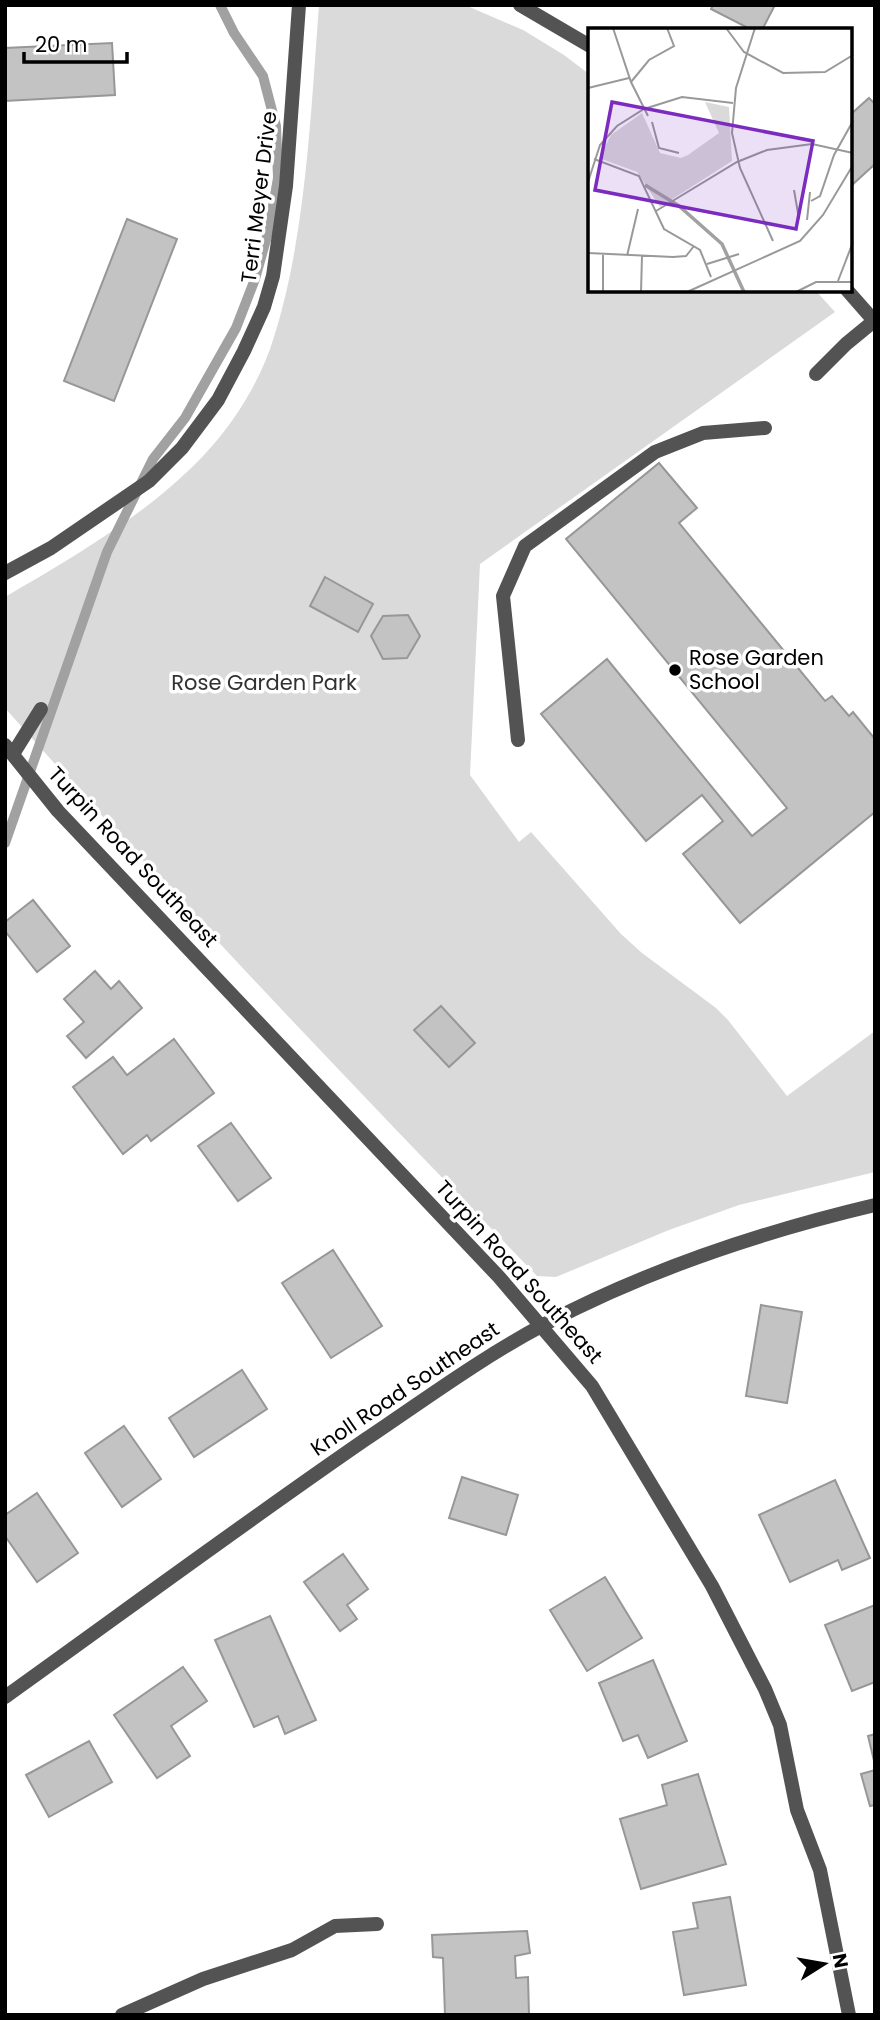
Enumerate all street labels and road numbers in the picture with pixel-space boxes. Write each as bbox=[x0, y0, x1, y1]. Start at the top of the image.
street label: Terri Meyer Drive bbox=[234, 109, 283, 284]
street label: Turpin Road Southeast bbox=[42, 760, 225, 953]
street label: Turpin Road Southeast bbox=[429, 1174, 610, 1370]
street label: Knoll Road Southeast bbox=[305, 1315, 505, 1463]

